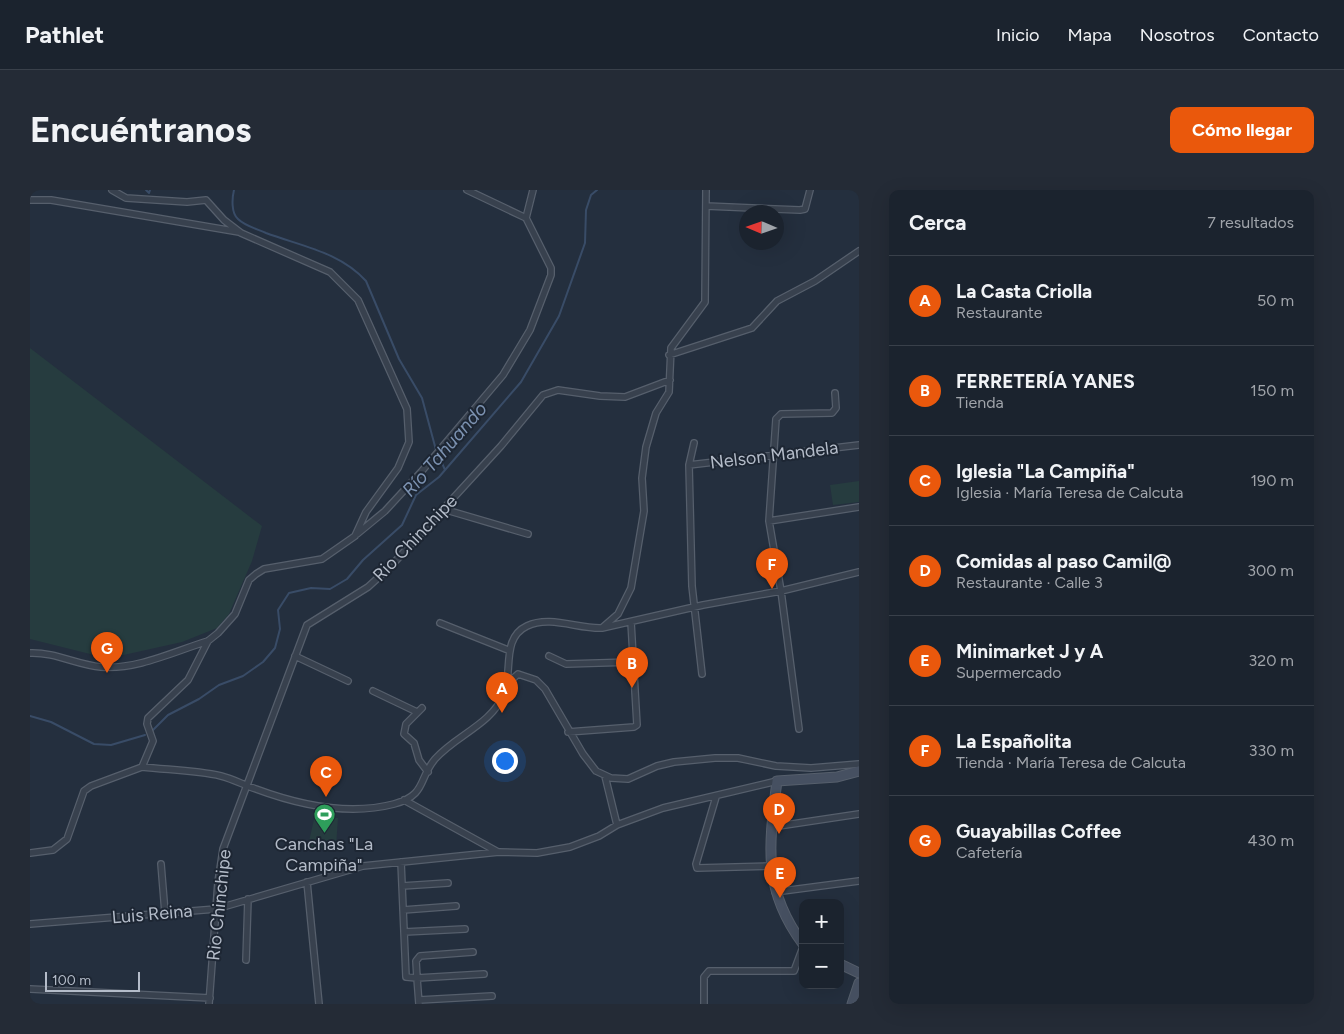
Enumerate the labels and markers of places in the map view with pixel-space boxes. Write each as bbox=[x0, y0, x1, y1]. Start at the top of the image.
pin: F bbox=[756, 548, 788, 589]
pin: G bbox=[91, 632, 123, 673]
pin: B bbox=[616, 647, 648, 688]
pin: A bbox=[486, 672, 518, 713]
pin: C bbox=[310, 756, 342, 797]
pin: D bbox=[763, 793, 795, 834]
sports icon: Canchas "La Campiña" bbox=[312, 802, 336, 833]
place label: Canchas "La Campiña" bbox=[275, 833, 373, 876]
pin: E bbox=[764, 857, 796, 898]

